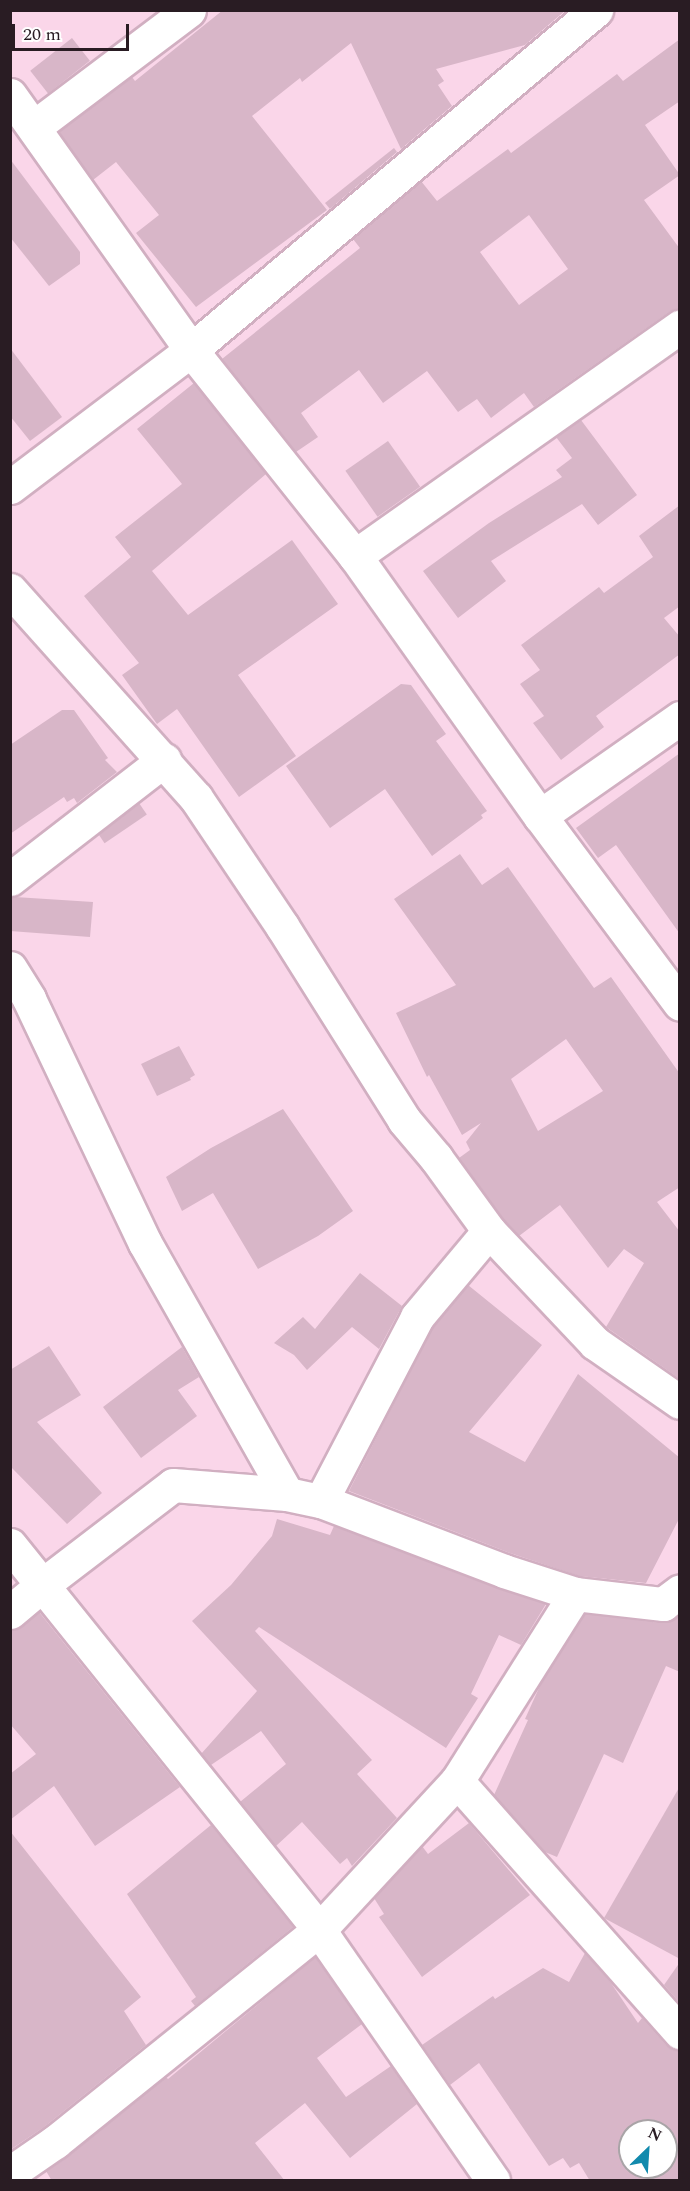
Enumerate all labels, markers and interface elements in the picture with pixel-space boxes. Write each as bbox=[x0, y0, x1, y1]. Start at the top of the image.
scale bar bbox=[15, 12, 132, 50]
text: 20 m bbox=[23, 21, 61, 48]
north arrow bbox=[618, 2119, 678, 2179]
text: N bbox=[644, 2121, 666, 2148]

